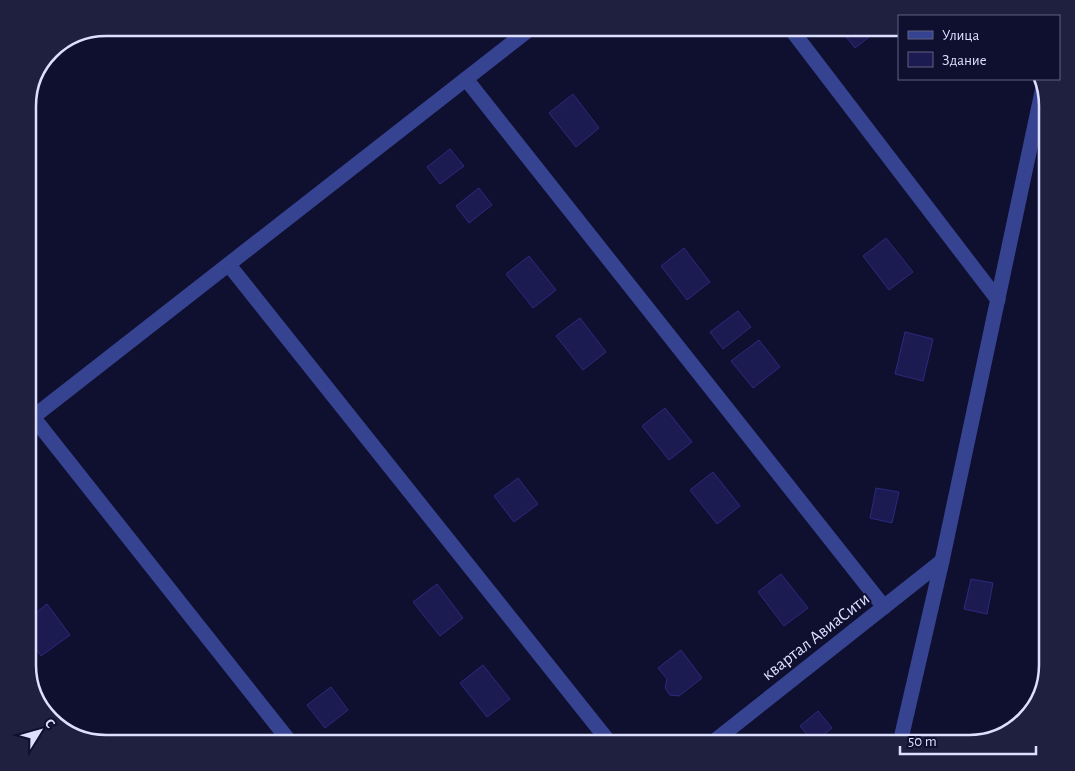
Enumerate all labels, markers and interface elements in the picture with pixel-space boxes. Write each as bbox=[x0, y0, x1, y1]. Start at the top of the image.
legend bbox=[898, 15, 1060, 80]
text: Улица bbox=[942, 28, 979, 43]
text: Здание bbox=[942, 53, 987, 68]
street label: квартал АвиаСити bbox=[759, 590, 873, 684]
north arrow bbox=[15, 706, 65, 756]
text: С bbox=[42, 716, 58, 731]
scale bar bbox=[900, 724, 1036, 756]
text: 50 m bbox=[908, 734, 937, 749]

